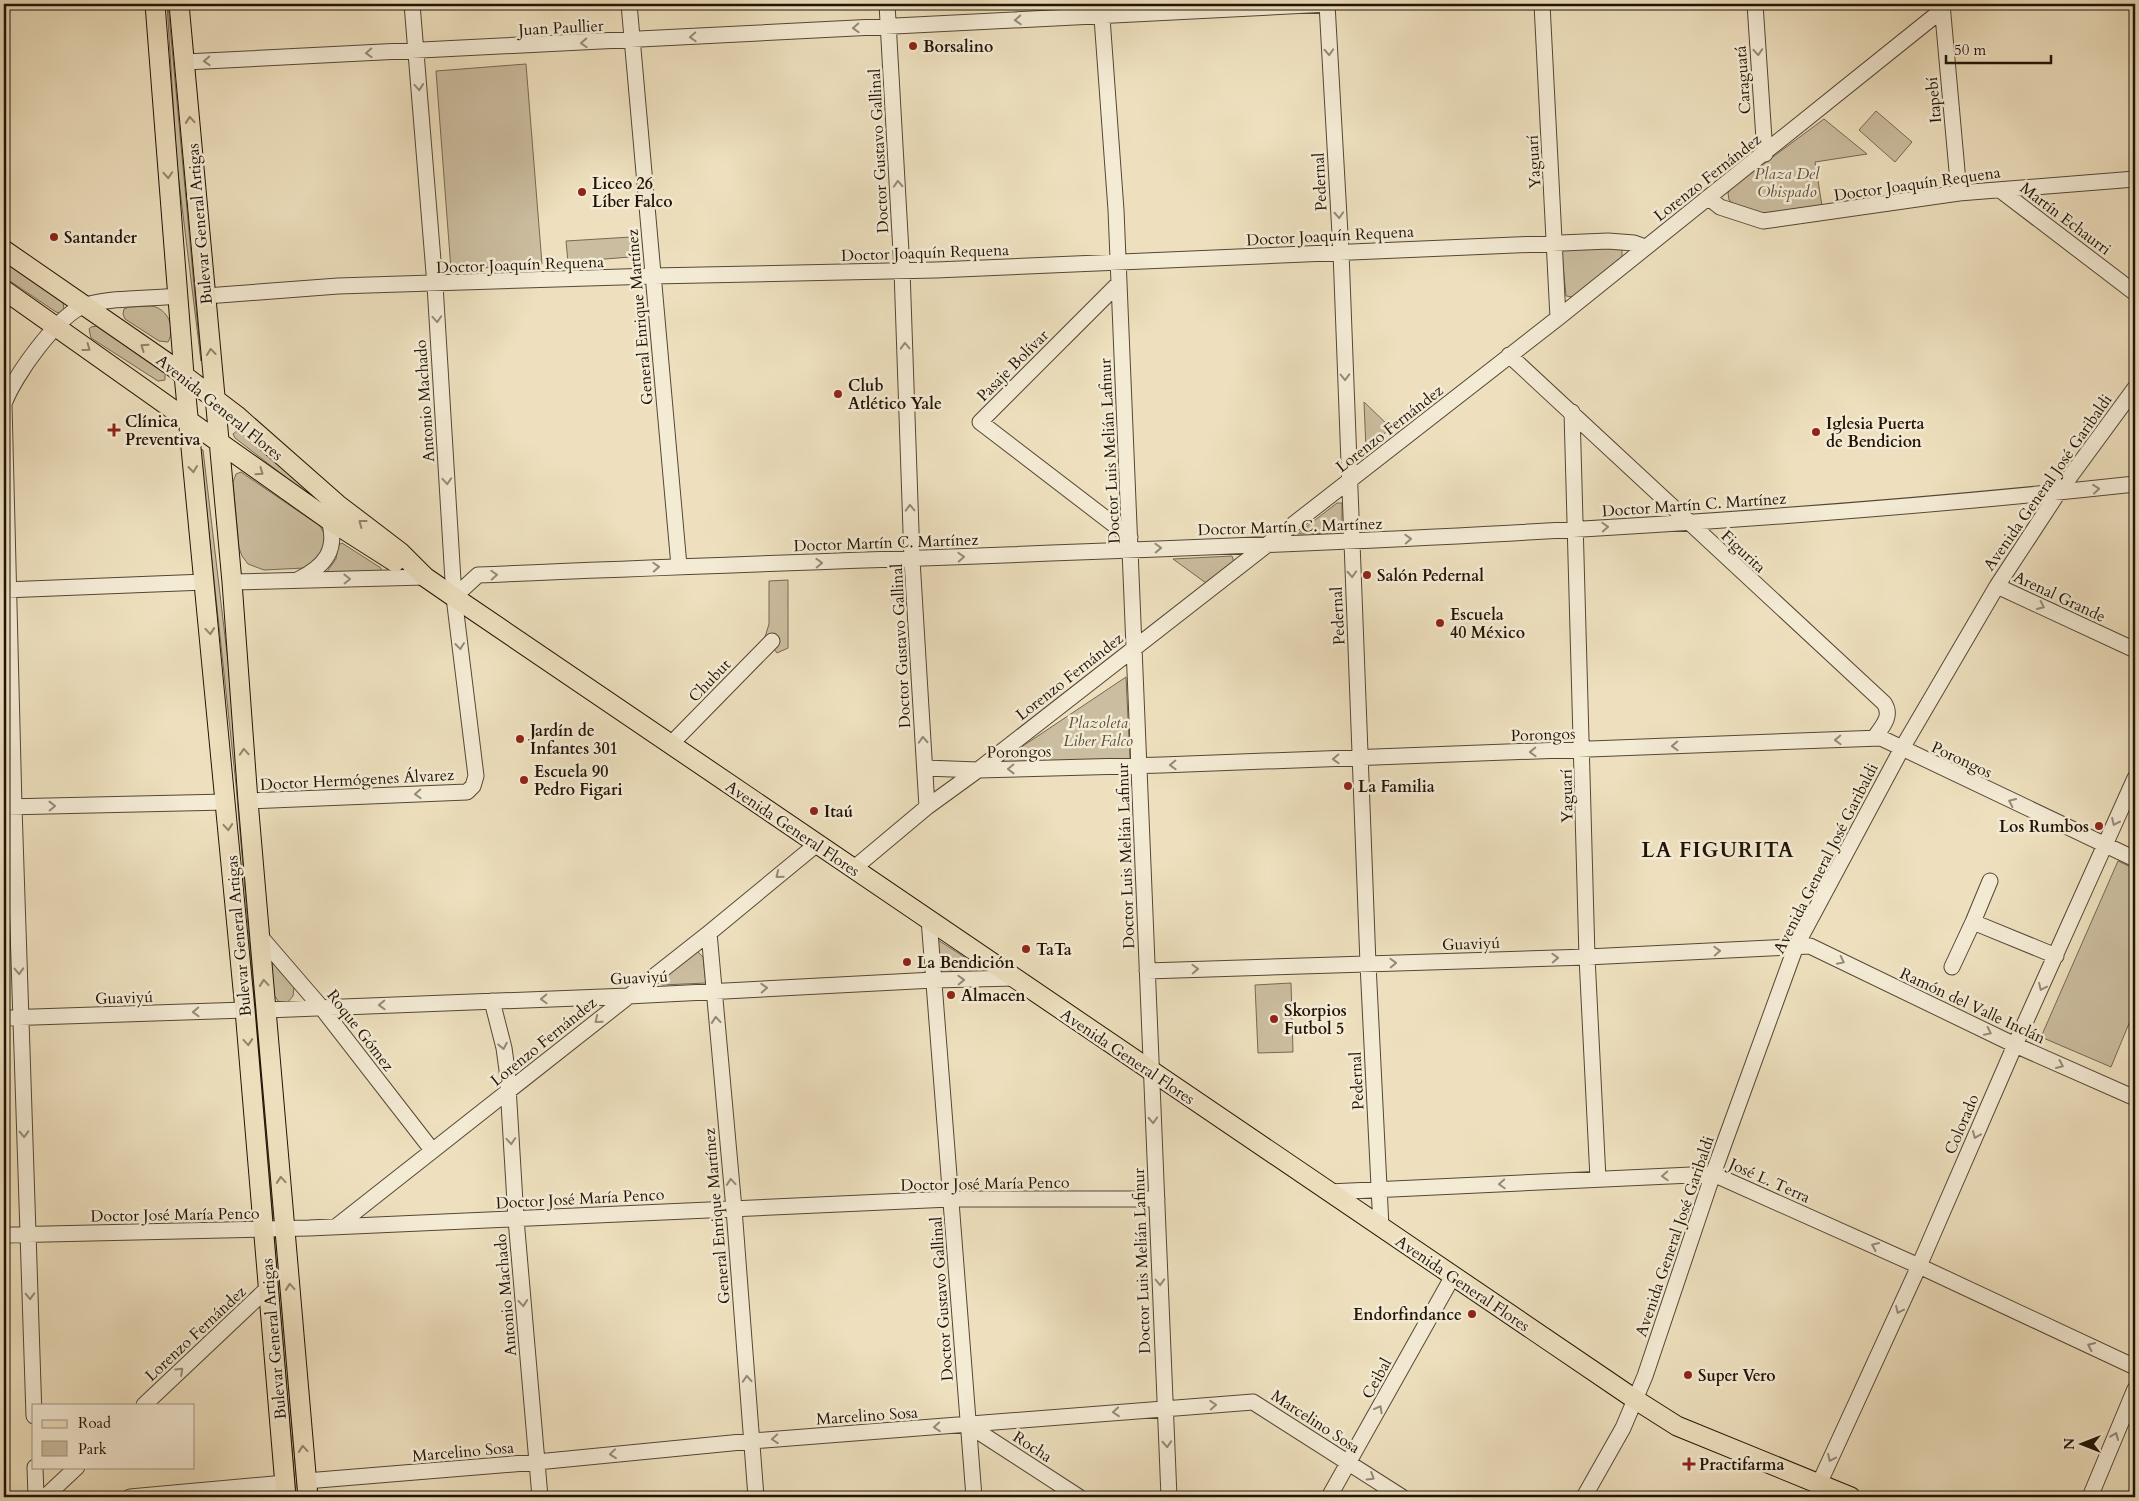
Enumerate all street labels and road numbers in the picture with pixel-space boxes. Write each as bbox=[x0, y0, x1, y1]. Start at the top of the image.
street label: Juan Paullier bbox=[516, 15, 604, 41]
street label: Caraguatá bbox=[1730, 45, 1756, 115]
street label: Doctor Gustavo Gallinal bbox=[864, 68, 894, 234]
street label: Itapebí bbox=[1921, 75, 1947, 124]
street label: Lorenzo Fernández bbox=[1649, 129, 1766, 227]
street label: Yaguarí bbox=[1522, 134, 1546, 189]
street label: Bulevar General Artigas bbox=[182, 142, 218, 305]
street label: Pedernal bbox=[1307, 152, 1333, 212]
street label: Doctor Joaquín Requena bbox=[1832, 161, 2002, 207]
street label: Martín Echaurri bbox=[2015, 177, 2116, 261]
street label: Doctor Joaquín Requena bbox=[1246, 221, 1415, 251]
street label: General Enrique Martínez bbox=[621, 228, 659, 406]
street label: Doctor Joaquín Requena bbox=[841, 239, 1009, 267]
street label: Doctor Joaquín Requena bbox=[436, 251, 604, 279]
street label: Pasaje Bolívar bbox=[972, 325, 1054, 407]
street label: Antonio Machado bbox=[410, 339, 440, 463]
street label: Avenida General Flores bbox=[151, 350, 288, 466]
street label: Doctor Luis Melián Lafinur bbox=[1094, 357, 1126, 544]
street label: Lorenzo Fernández bbox=[1331, 380, 1448, 478]
street label: Avenida General José Garibaldi bbox=[1978, 389, 2118, 575]
street label: Doctor Martín C. Martínez bbox=[1601, 488, 1787, 522]
street label: Doctor Martín C. Martínez bbox=[1197, 513, 1383, 541]
street label: Figurita bbox=[1716, 525, 1771, 578]
street label: Doctor Martín C. Martínez bbox=[793, 529, 979, 557]
street label: Doctor Gustavo Gallinal bbox=[886, 563, 916, 729]
street label: Arenal Grande bbox=[2010, 566, 2109, 628]
street label: Pedernal bbox=[1325, 586, 1351, 646]
street label: Lorenzo Fernández bbox=[1011, 628, 1128, 726]
street label: Chubut bbox=[684, 654, 736, 707]
street label: Porongos bbox=[1510, 723, 1576, 747]
street label: Porongos bbox=[1928, 736, 1996, 784]
street label: Porongos bbox=[987, 740, 1052, 764]
street label: Avenida General José Garibaldi bbox=[1768, 759, 1884, 957]
street label: Doctor Luis Melián Lafinur bbox=[1112, 763, 1140, 949]
street label: Doctor Hermógenes Álvarez bbox=[259, 764, 455, 796]
street label: Yaguarí bbox=[1556, 768, 1578, 823]
street label: Avenida General Flores bbox=[721, 776, 864, 882]
street label: Bulevar General Artigas bbox=[221, 854, 257, 1017]
street label: Guaviyú bbox=[1442, 932, 1501, 956]
street label: Ramón del Valle Inclán bbox=[1896, 963, 2049, 1049]
street label: Guaviyú bbox=[609, 965, 669, 991]
street label: Roque Gómez bbox=[321, 985, 399, 1076]
street label: Guaviyú bbox=[95, 986, 154, 1010]
street label: Lorenzo Fernández bbox=[486, 992, 601, 1092]
street label: Avenida General Flores bbox=[1056, 1004, 1199, 1110]
street label: Pedernal bbox=[1344, 1051, 1370, 1111]
street label: Colorado bbox=[1939, 1091, 1985, 1158]
street label: General Enrique Martínez bbox=[698, 1127, 736, 1305]
street label: Avenida General José Garibaldi bbox=[1630, 1133, 1720, 1340]
street label: José L. Terra bbox=[1724, 1152, 1814, 1209]
street label: Doctor Luis Melián Lafinur bbox=[1128, 1168, 1156, 1354]
street label: Doctor José María Penco bbox=[900, 1172, 1070, 1196]
street label: Doctor José María Penco bbox=[495, 1184, 665, 1214]
street label: Doctor José María Penco bbox=[90, 1203, 260, 1227]
street label: Doctor Gustavo Gallinal bbox=[925, 1216, 959, 1382]
street label: Avenida General Flores bbox=[1391, 1231, 1534, 1337]
street label: Antonio Machado bbox=[490, 1232, 522, 1357]
street label: Bulevar General Artigas bbox=[256, 1257, 292, 1420]
street label: Lorenzo Fernández bbox=[140, 1281, 251, 1386]
street label: Ceibal bbox=[1357, 1354, 1397, 1403]
street label: Marcelino Sosa bbox=[1267, 1385, 1364, 1459]
street label: Marcelino Sosa bbox=[815, 1401, 919, 1431]
street label: Rocha bbox=[1009, 1426, 1056, 1468]
street label: Marcelino Sosa bbox=[411, 1437, 515, 1467]

